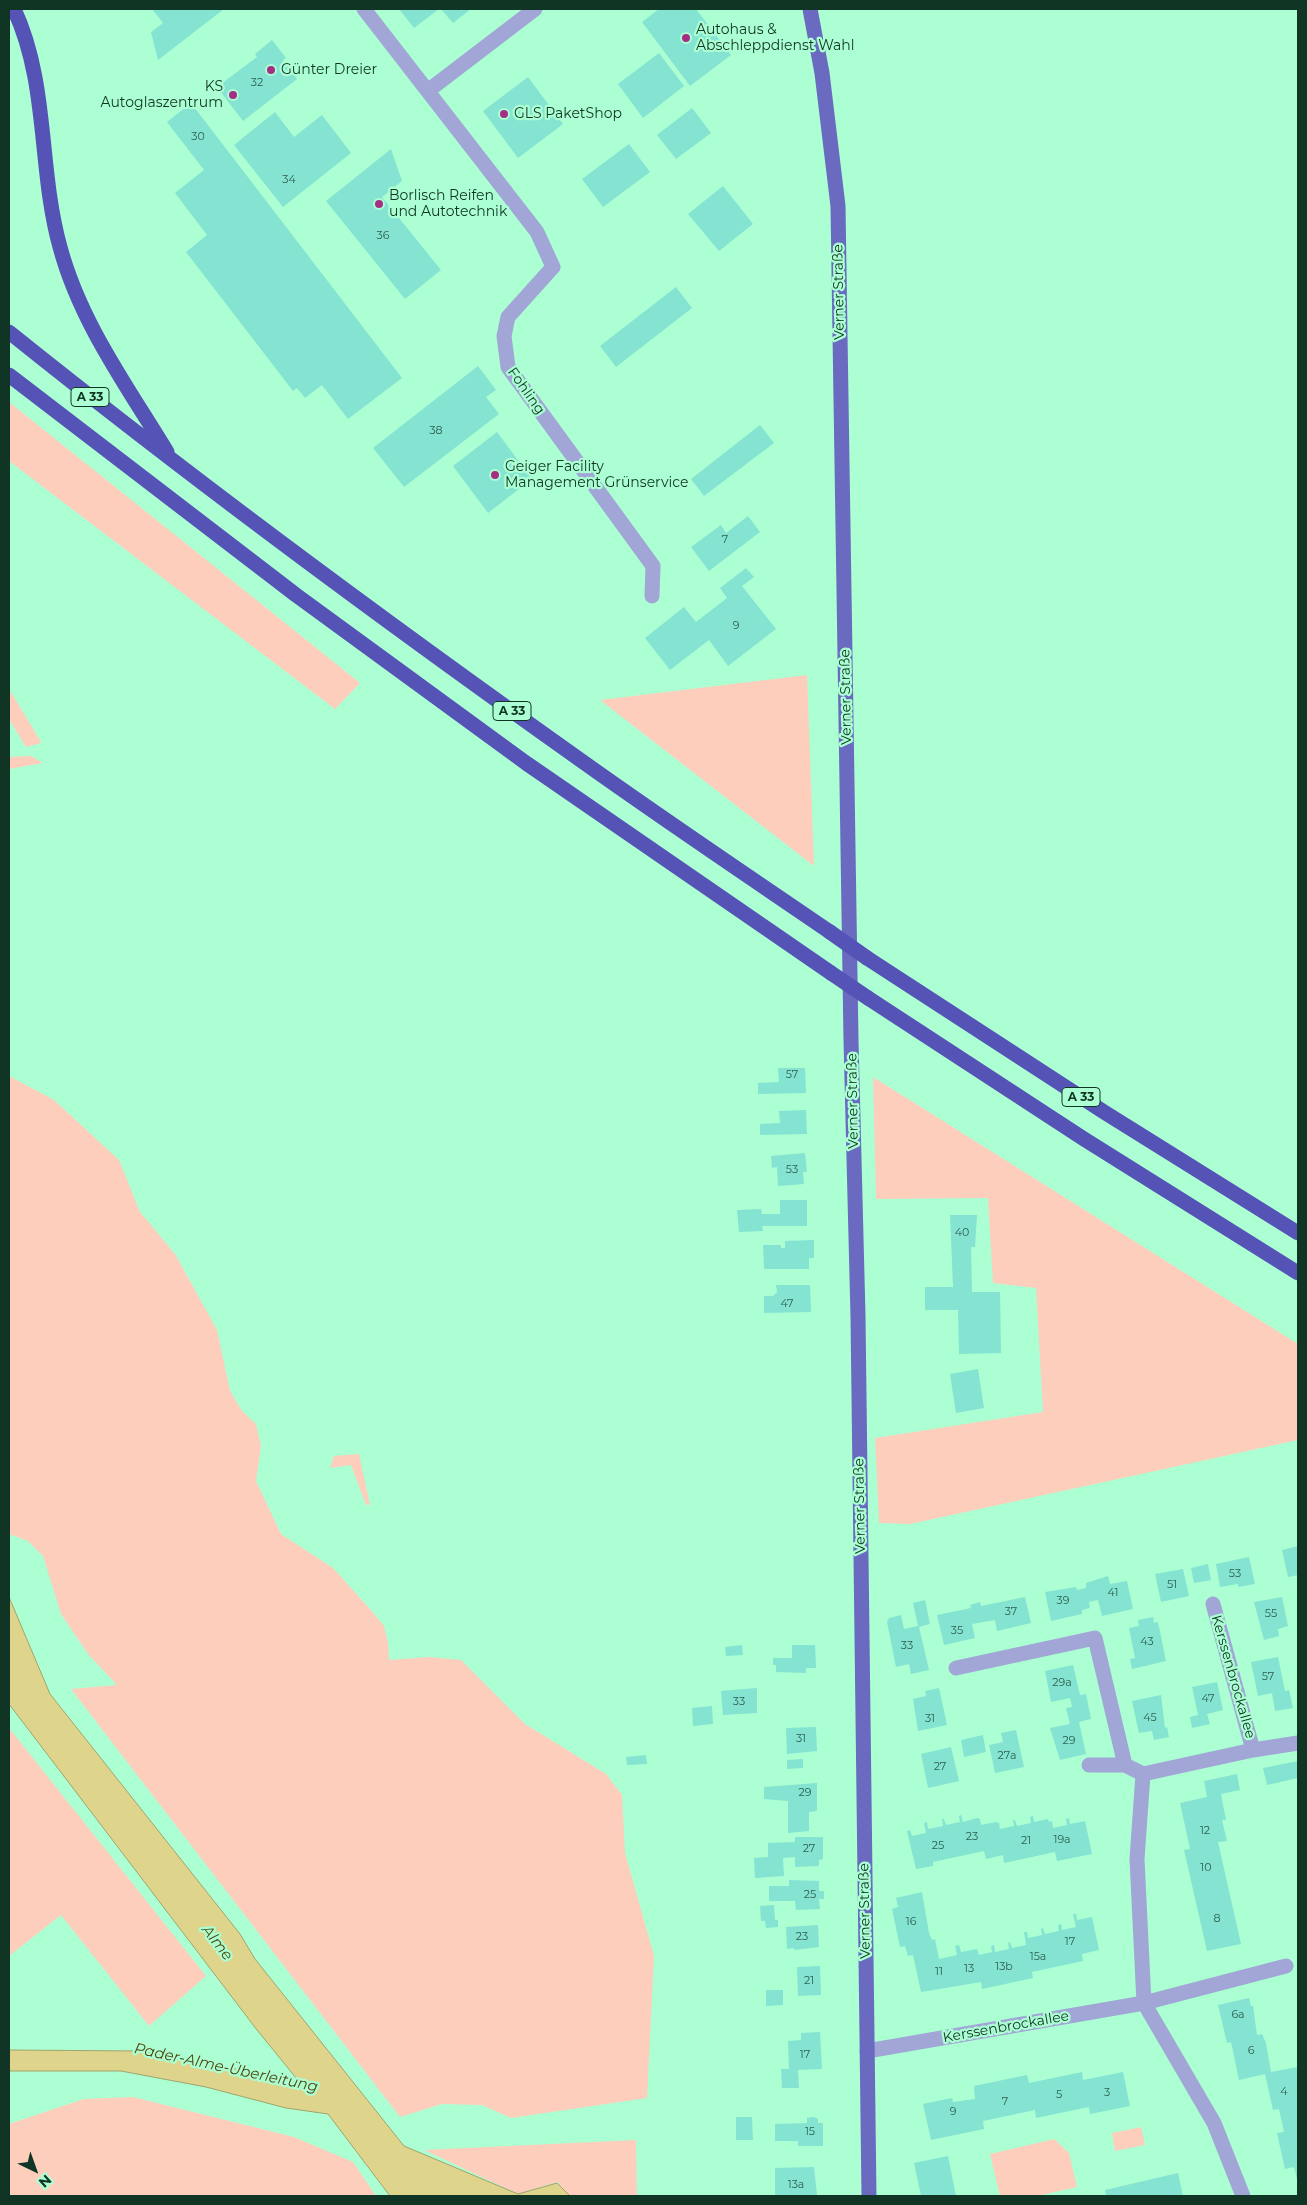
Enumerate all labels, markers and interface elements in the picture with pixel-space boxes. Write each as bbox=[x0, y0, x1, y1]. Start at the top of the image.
place label: Autohaus & Abschleppdienst Wahl bbox=[696, 22, 854, 54]
marker: Autohaus & Abschleppdienst Wahl bbox=[680, 32, 692, 44]
place label: Günter Dreier bbox=[281, 62, 377, 78]
marker: Günter Dreier bbox=[265, 64, 277, 76]
house number: 32 bbox=[251, 76, 263, 90]
place label: KS Autoglaszentrum bbox=[101, 79, 223, 111]
marker: KS Autoglaszentrum bbox=[227, 89, 239, 101]
place label: GLS PaketShop bbox=[514, 106, 622, 122]
marker: GLS PaketShop bbox=[498, 108, 510, 120]
house number: 30 bbox=[191, 130, 205, 144]
house number: 34 bbox=[282, 173, 296, 187]
place label: Borlisch Reifen und Autotechnik bbox=[389, 188, 507, 220]
marker: Borlisch Reifen und Autotechnik bbox=[373, 198, 385, 210]
house number: 36 bbox=[377, 229, 389, 243]
street label: Verner Straße bbox=[830, 244, 848, 340]
street label: Fohling bbox=[504, 364, 548, 418]
road number: A 33 bbox=[71, 388, 109, 407]
house number: 38 bbox=[429, 424, 443, 438]
place label: Geiger Facility Management Grünservice bbox=[505, 459, 689, 492]
marker: Geiger Facility Management Grünservice bbox=[489, 469, 501, 481]
house number: 7 bbox=[722, 533, 728, 547]
house number: 9 bbox=[733, 619, 739, 633]
street label: Verner Straße bbox=[837, 649, 855, 745]
road number: A 33 bbox=[493, 701, 531, 720]
street label: Verner Straße bbox=[844, 1053, 862, 1149]
house number: 57 bbox=[786, 1068, 798, 1082]
road number: A 33 bbox=[1062, 1088, 1100, 1106]
house number: 53 bbox=[786, 1163, 798, 1177]
house number: 40 bbox=[955, 1226, 969, 1240]
house number: 47 bbox=[780, 1297, 794, 1311]
street label: Verner Straße bbox=[851, 1458, 869, 1554]
house number: 53 bbox=[1229, 1567, 1241, 1581]
house number: 51 bbox=[1167, 1578, 1177, 1592]
house number: 41 bbox=[1108, 1586, 1118, 1600]
house number: 39 bbox=[1057, 1594, 1069, 1608]
house number: 37 bbox=[1005, 1605, 1017, 1619]
house number: 55 bbox=[1265, 1607, 1277, 1621]
street label: Kerssenbrockallee bbox=[1207, 1613, 1259, 1741]
house number: 35 bbox=[951, 1624, 963, 1638]
house number: 43 bbox=[1140, 1635, 1154, 1649]
house number: 33 bbox=[901, 1639, 913, 1653]
house number: 57 bbox=[1262, 1670, 1274, 1684]
house number: 29a bbox=[1052, 1676, 1072, 1690]
house number: 47 bbox=[1201, 1692, 1215, 1706]
house number: 33 bbox=[733, 1695, 745, 1709]
house number: 45 bbox=[1143, 1711, 1157, 1725]
house number: 31 bbox=[925, 1712, 935, 1726]
house number: 31 bbox=[796, 1732, 806, 1746]
house number: 29 bbox=[1063, 1734, 1075, 1748]
house number: 27a bbox=[998, 1749, 1016, 1763]
house number: 27 bbox=[934, 1760, 946, 1774]
house number: 29 bbox=[799, 1786, 811, 1800]
house number: 12 bbox=[1200, 1824, 1210, 1838]
house number: 23 bbox=[966, 1830, 978, 1844]
house number: 19a bbox=[1053, 1833, 1071, 1847]
house number: 21 bbox=[1021, 1834, 1031, 1848]
house number: 25 bbox=[932, 1839, 944, 1853]
house number: 27 bbox=[803, 1842, 815, 1856]
house number: 10 bbox=[1200, 1861, 1212, 1875]
street label: Verner Straße bbox=[856, 1863, 874, 1959]
house number: 25 bbox=[804, 1888, 816, 1902]
house number: 8 bbox=[1213, 1912, 1221, 1926]
house number: 16 bbox=[906, 1915, 916, 1929]
water label: Alme bbox=[198, 1922, 236, 1964]
house number: 23 bbox=[796, 1930, 808, 1944]
house number: 17 bbox=[1065, 1935, 1075, 1949]
house number: 15a bbox=[1030, 1950, 1046, 1964]
house number: 13b bbox=[995, 1960, 1013, 1974]
house number: 13 bbox=[964, 1962, 974, 1976]
house number: 11 bbox=[935, 1965, 943, 1979]
house number: 21 bbox=[804, 1974, 814, 1988]
street label: Kerssenbrockallee bbox=[942, 2008, 1070, 2046]
house number: 6a bbox=[1231, 2008, 1245, 2022]
water label: Pader-Alme-Überleitung bbox=[132, 2040, 320, 2096]
house number: 6 bbox=[1248, 2044, 1254, 2058]
house number: 17 bbox=[800, 2048, 810, 2062]
house number: 4 bbox=[1280, 2085, 1288, 2099]
house number: 3 bbox=[1104, 2086, 1110, 2100]
house number: 5 bbox=[1056, 2088, 1062, 2102]
house number: 7 bbox=[1002, 2095, 1008, 2109]
house number: 9 bbox=[950, 2105, 956, 2119]
house number: 15 bbox=[805, 2125, 815, 2139]
north arrow bbox=[10, 2145, 60, 2195]
text: N bbox=[35, 2171, 55, 2192]
house number: 13a bbox=[788, 2178, 804, 2192]

